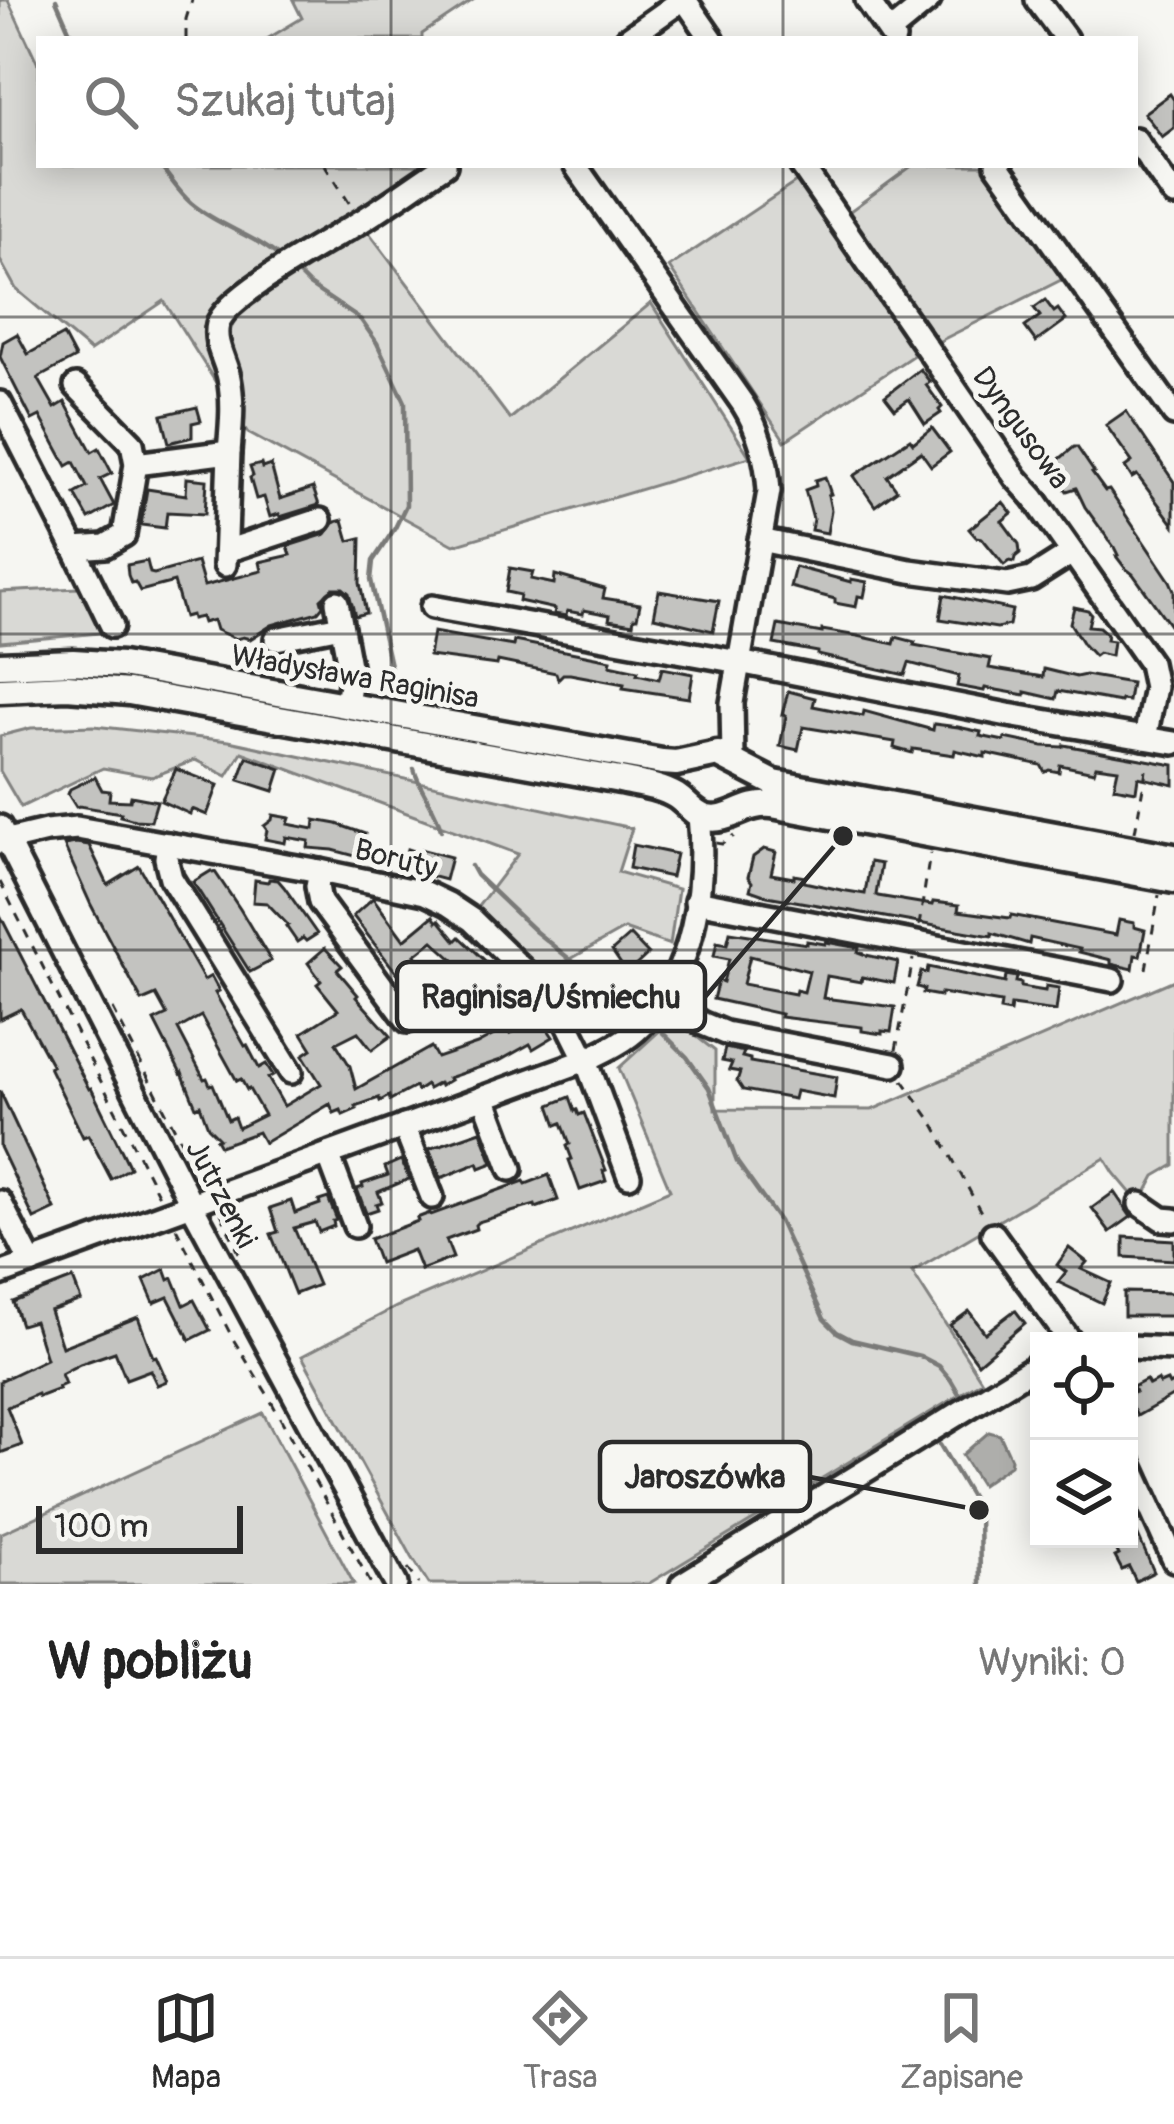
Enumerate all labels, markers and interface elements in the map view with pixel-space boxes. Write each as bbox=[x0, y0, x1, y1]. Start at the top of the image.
search box bbox=[36, 36, 1138, 168]
icon: search bbox=[78, 69, 144, 135]
text: Szukaj tutaj bbox=[174, 74, 396, 130]
street label: Dyngusowa bbox=[964, 360, 1078, 496]
street label: Władysława Raginisa bbox=[228, 637, 482, 717]
street label: Boruty bbox=[351, 831, 441, 887]
callout: Raginisa/Uśmiechu bbox=[397, 962, 705, 1031]
text: Raginisa/Uśmiechu bbox=[421, 977, 681, 1018]
street label: Jutrzenki bbox=[177, 1134, 265, 1254]
map controls bbox=[1030, 1332, 1138, 1548]
button: locate bbox=[1030, 1332, 1138, 1440]
button: layers bbox=[1030, 1440, 1138, 1548]
callout: Jaroszówka bbox=[600, 1442, 810, 1511]
text: Jaroszówka bbox=[624, 1457, 786, 1498]
scale bar bbox=[36, 1500, 243, 1553]
text: 100 m bbox=[54, 1506, 148, 1547]
text: W pobliżu bbox=[48, 1630, 253, 1694]
text: Wyniki: 0 bbox=[978, 1638, 1126, 1687]
tab: Mapa bbox=[151, 1985, 221, 2098]
tab: Trasa bbox=[523, 1985, 598, 2098]
tab: Zapisane bbox=[900, 1985, 1023, 2098]

